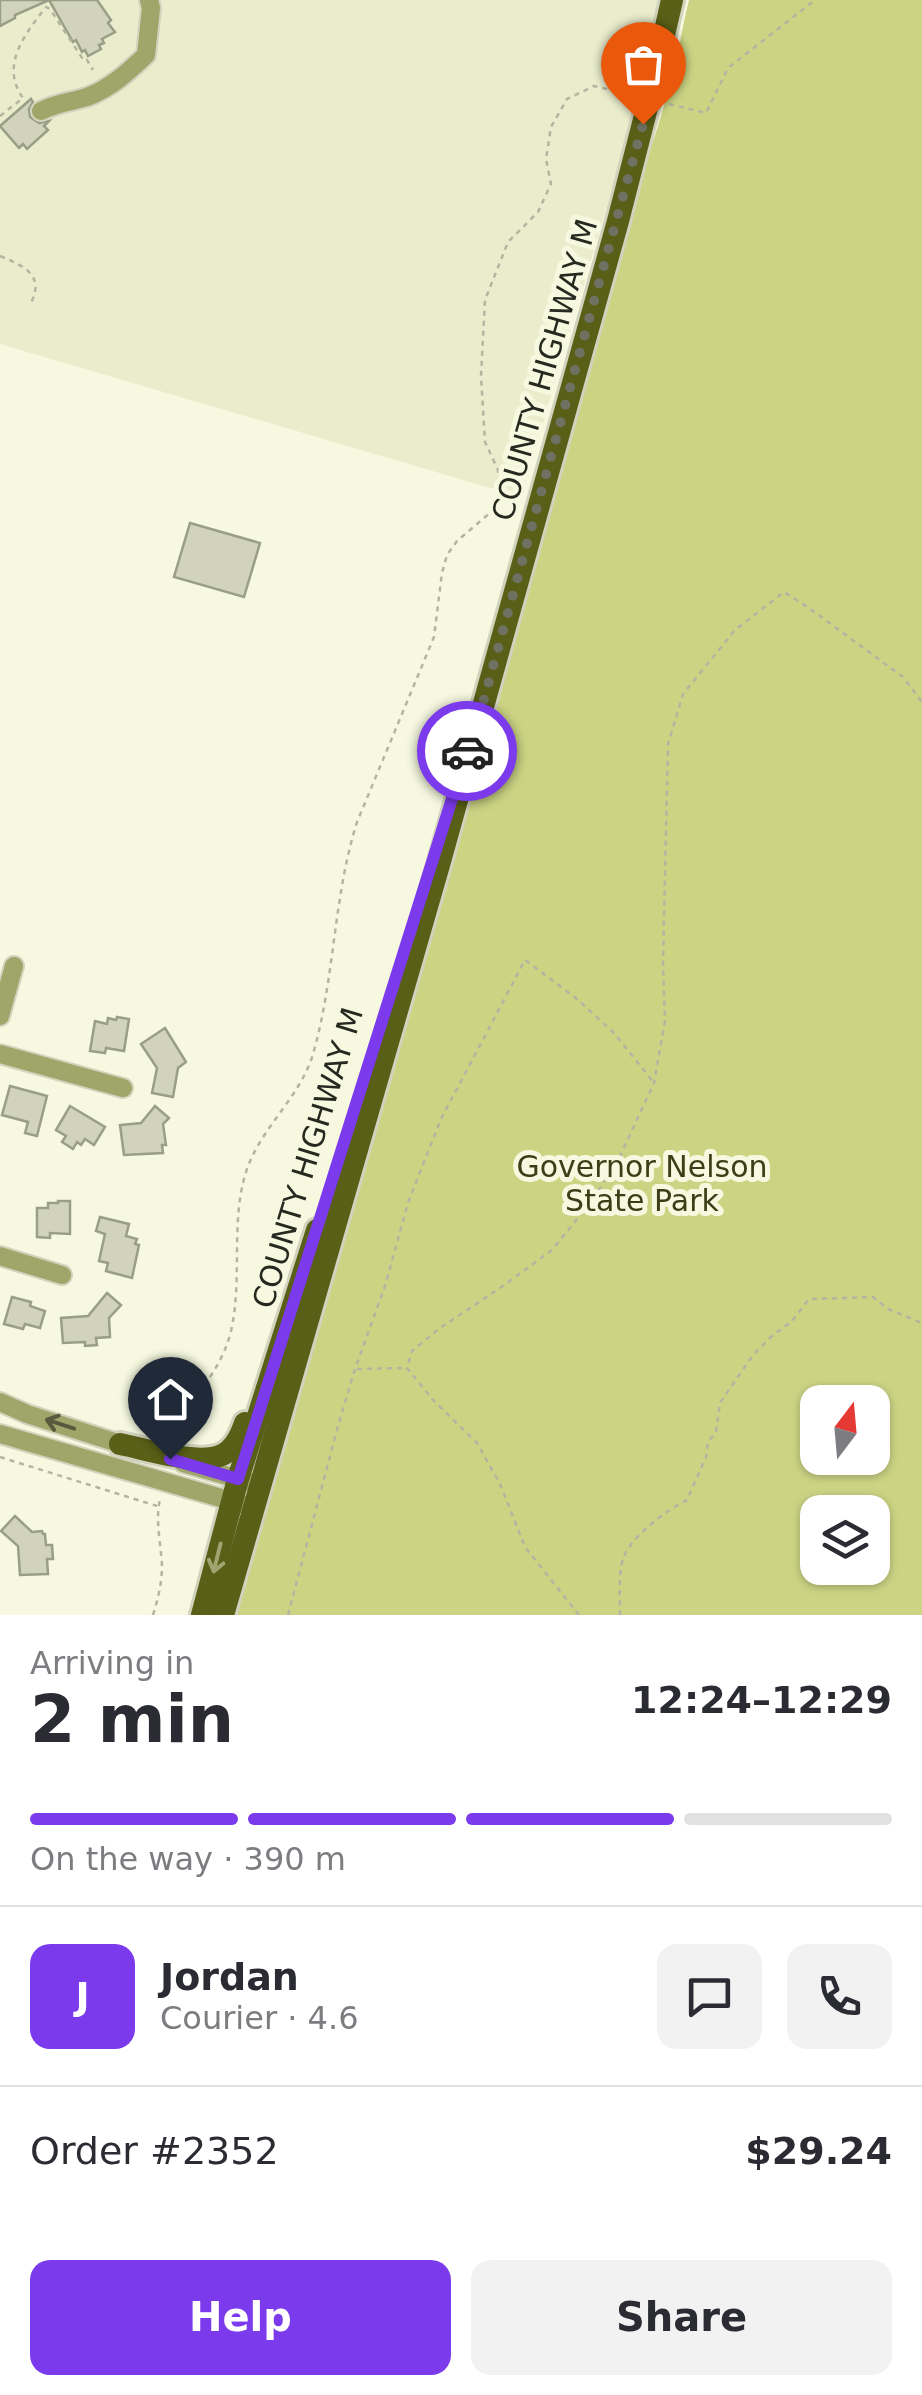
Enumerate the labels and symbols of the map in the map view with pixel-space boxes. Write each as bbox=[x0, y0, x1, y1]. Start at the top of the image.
pin bbox=[601, 22, 686, 125]
street label: COUNTY HIGHWAY M bbox=[485, 215, 604, 525]
courier bbox=[417, 701, 517, 801]
street label: COUNTY HIGHWAY M bbox=[245, 1003, 370, 1312]
park label: Governor Nelson State Park bbox=[516, 1149, 768, 1218]
pin bbox=[128, 1357, 213, 1460]
north arrow bbox=[800, 1385, 890, 1475]
one-way arrow bbox=[44, 1414, 76, 1432]
one-way arrow bbox=[206, 1542, 225, 1573]

